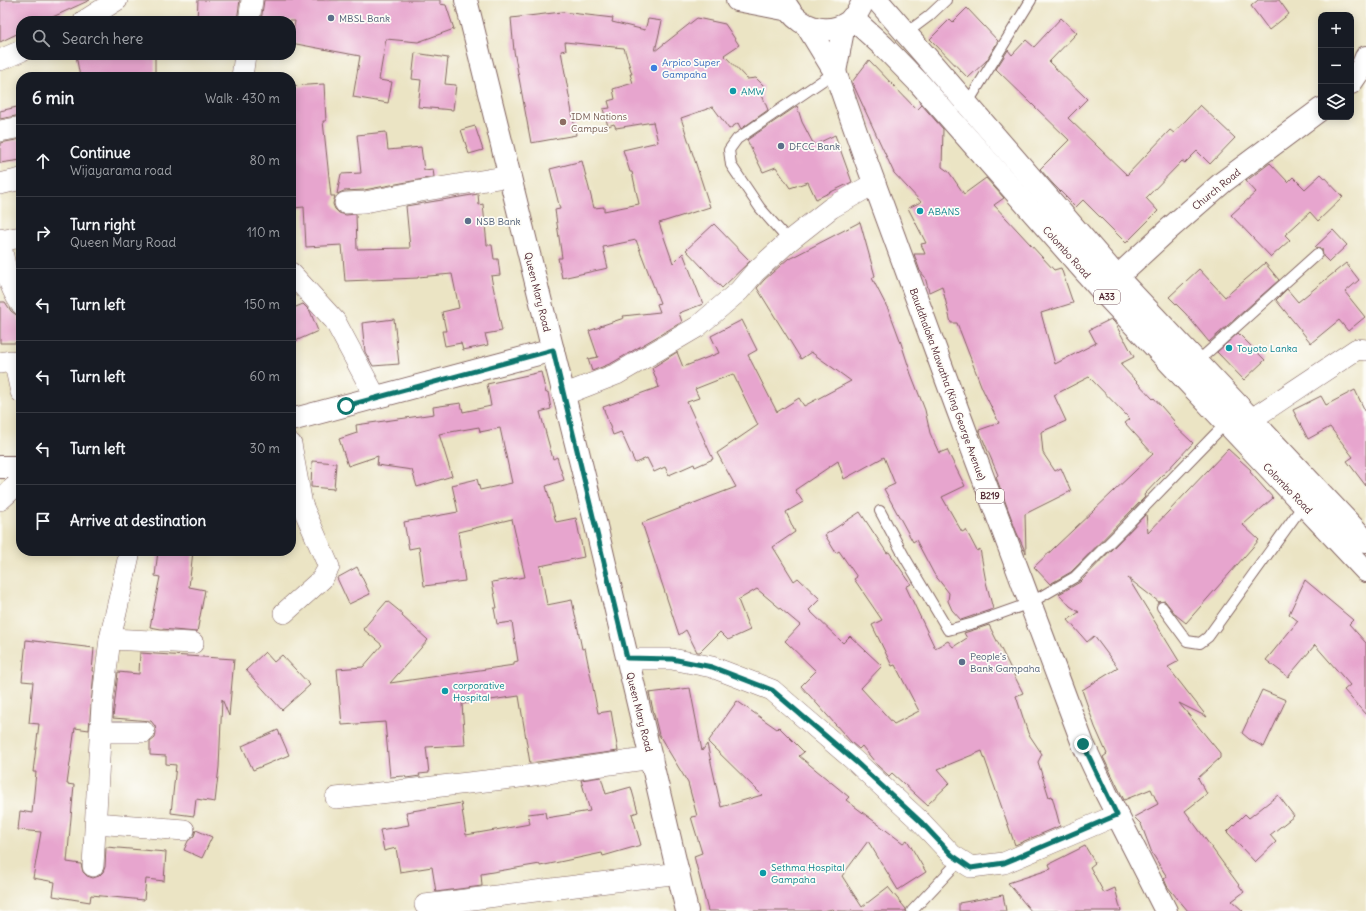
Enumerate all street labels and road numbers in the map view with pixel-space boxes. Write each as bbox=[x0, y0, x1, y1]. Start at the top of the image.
street label: Church Road bbox=[1189, 166, 1243, 213]
street label: Colombo Road bbox=[1040, 224, 1094, 281]
street label: Queen Mary Road bbox=[521, 251, 554, 333]
street label: Bauddhaloka Mawatha (King George Avenue) bbox=[907, 286, 988, 482]
road number: A33 bbox=[1094, 290, 1120, 304]
street label: Colombo Road bbox=[1260, 460, 1315, 517]
road number: B219 bbox=[976, 489, 1004, 503]
street label: Queen Mary Road bbox=[623, 671, 656, 753]

